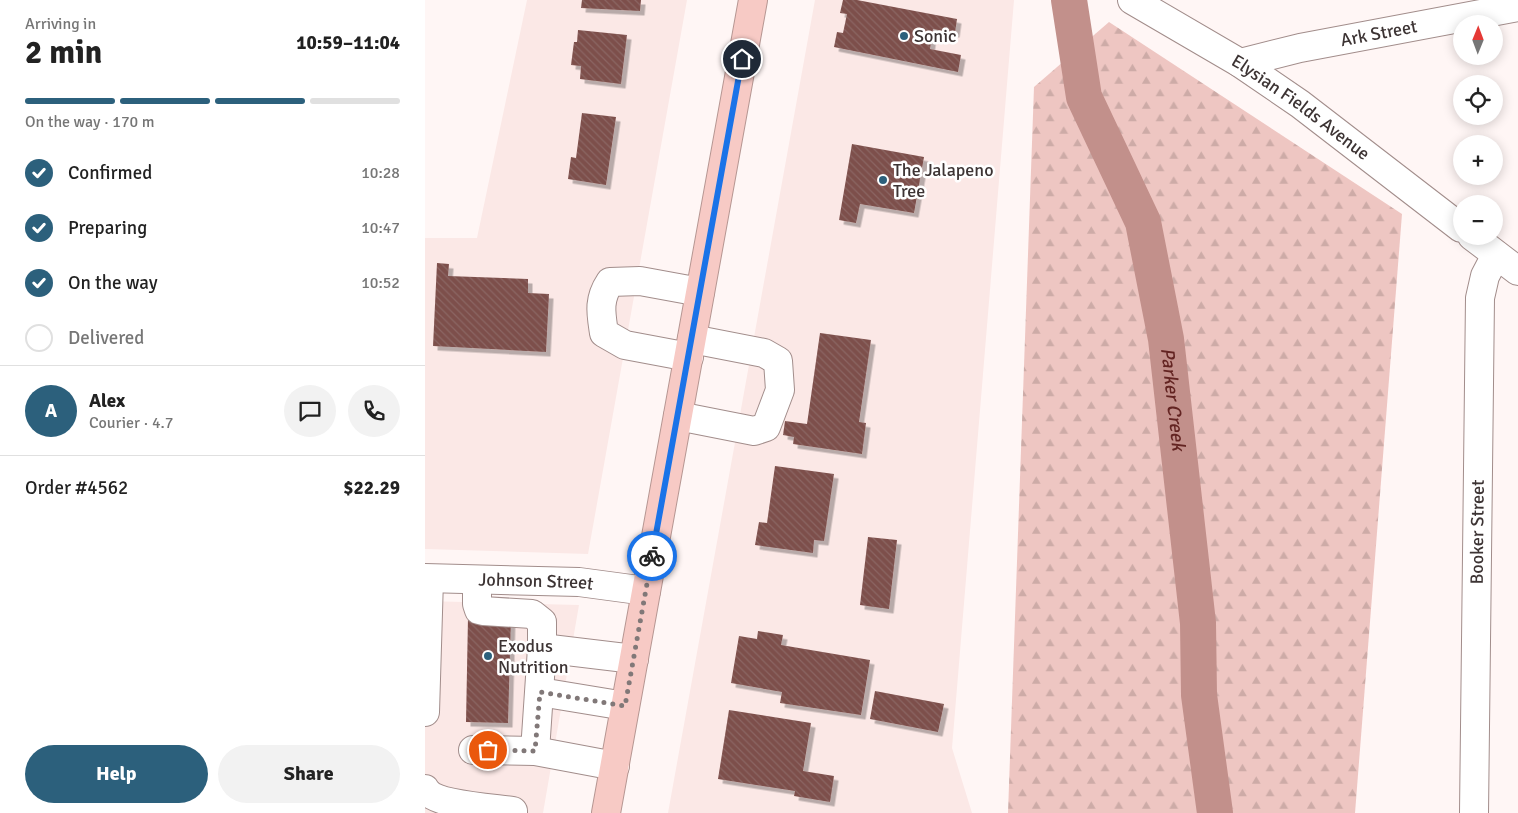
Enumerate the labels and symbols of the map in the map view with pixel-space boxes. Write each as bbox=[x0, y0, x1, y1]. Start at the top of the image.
street label: Ark Street bbox=[1339, 15, 1419, 51]
north arrow bbox=[1453, 15, 1503, 65]
place label: Sonic bbox=[914, 25, 957, 47]
marker: Sonic bbox=[898, 30, 910, 42]
pin bbox=[721, 38, 763, 80]
street label: Elysian Fields Avenue bbox=[1228, 50, 1374, 165]
place label: The Jalapeno Tree bbox=[893, 159, 994, 202]
marker: The Jalapeno Tree bbox=[877, 174, 889, 186]
water label: Parker Creek bbox=[1155, 346, 1191, 453]
street label: Booker Street bbox=[1466, 479, 1489, 585]
courier bbox=[627, 531, 677, 581]
street label: Johnson Street bbox=[478, 568, 595, 595]
place label: Exodus Nutrition bbox=[498, 635, 569, 678]
marker: Exodus Nutrition bbox=[482, 650, 494, 662]
pin bbox=[467, 729, 509, 771]

